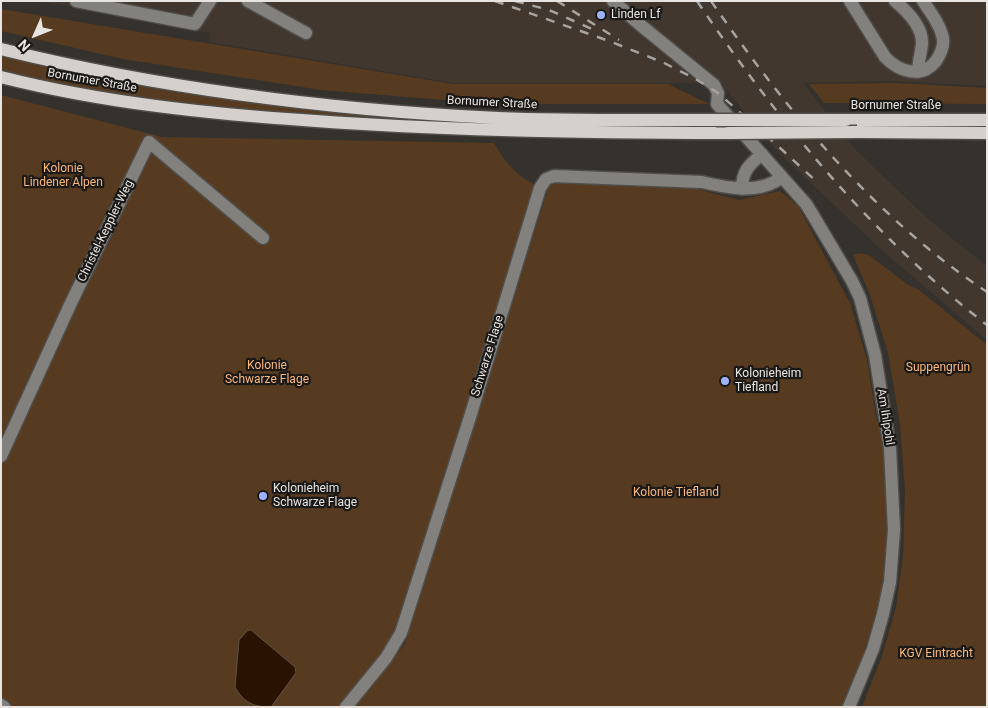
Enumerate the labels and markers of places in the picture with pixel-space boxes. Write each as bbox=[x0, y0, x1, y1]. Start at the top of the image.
place label: Linden Lf bbox=[611, 8, 660, 22]
marker: Linden Lf bbox=[595, 9, 607, 21]
place label: Kolonieheim Tiefland bbox=[735, 367, 801, 395]
marker: Kolonieheim Tiefland bbox=[719, 375, 731, 387]
place label: Kolonieheim Schwarze Flage bbox=[273, 482, 357, 510]
marker: Kolonieheim Schwarze Flage bbox=[257, 490, 269, 502]

